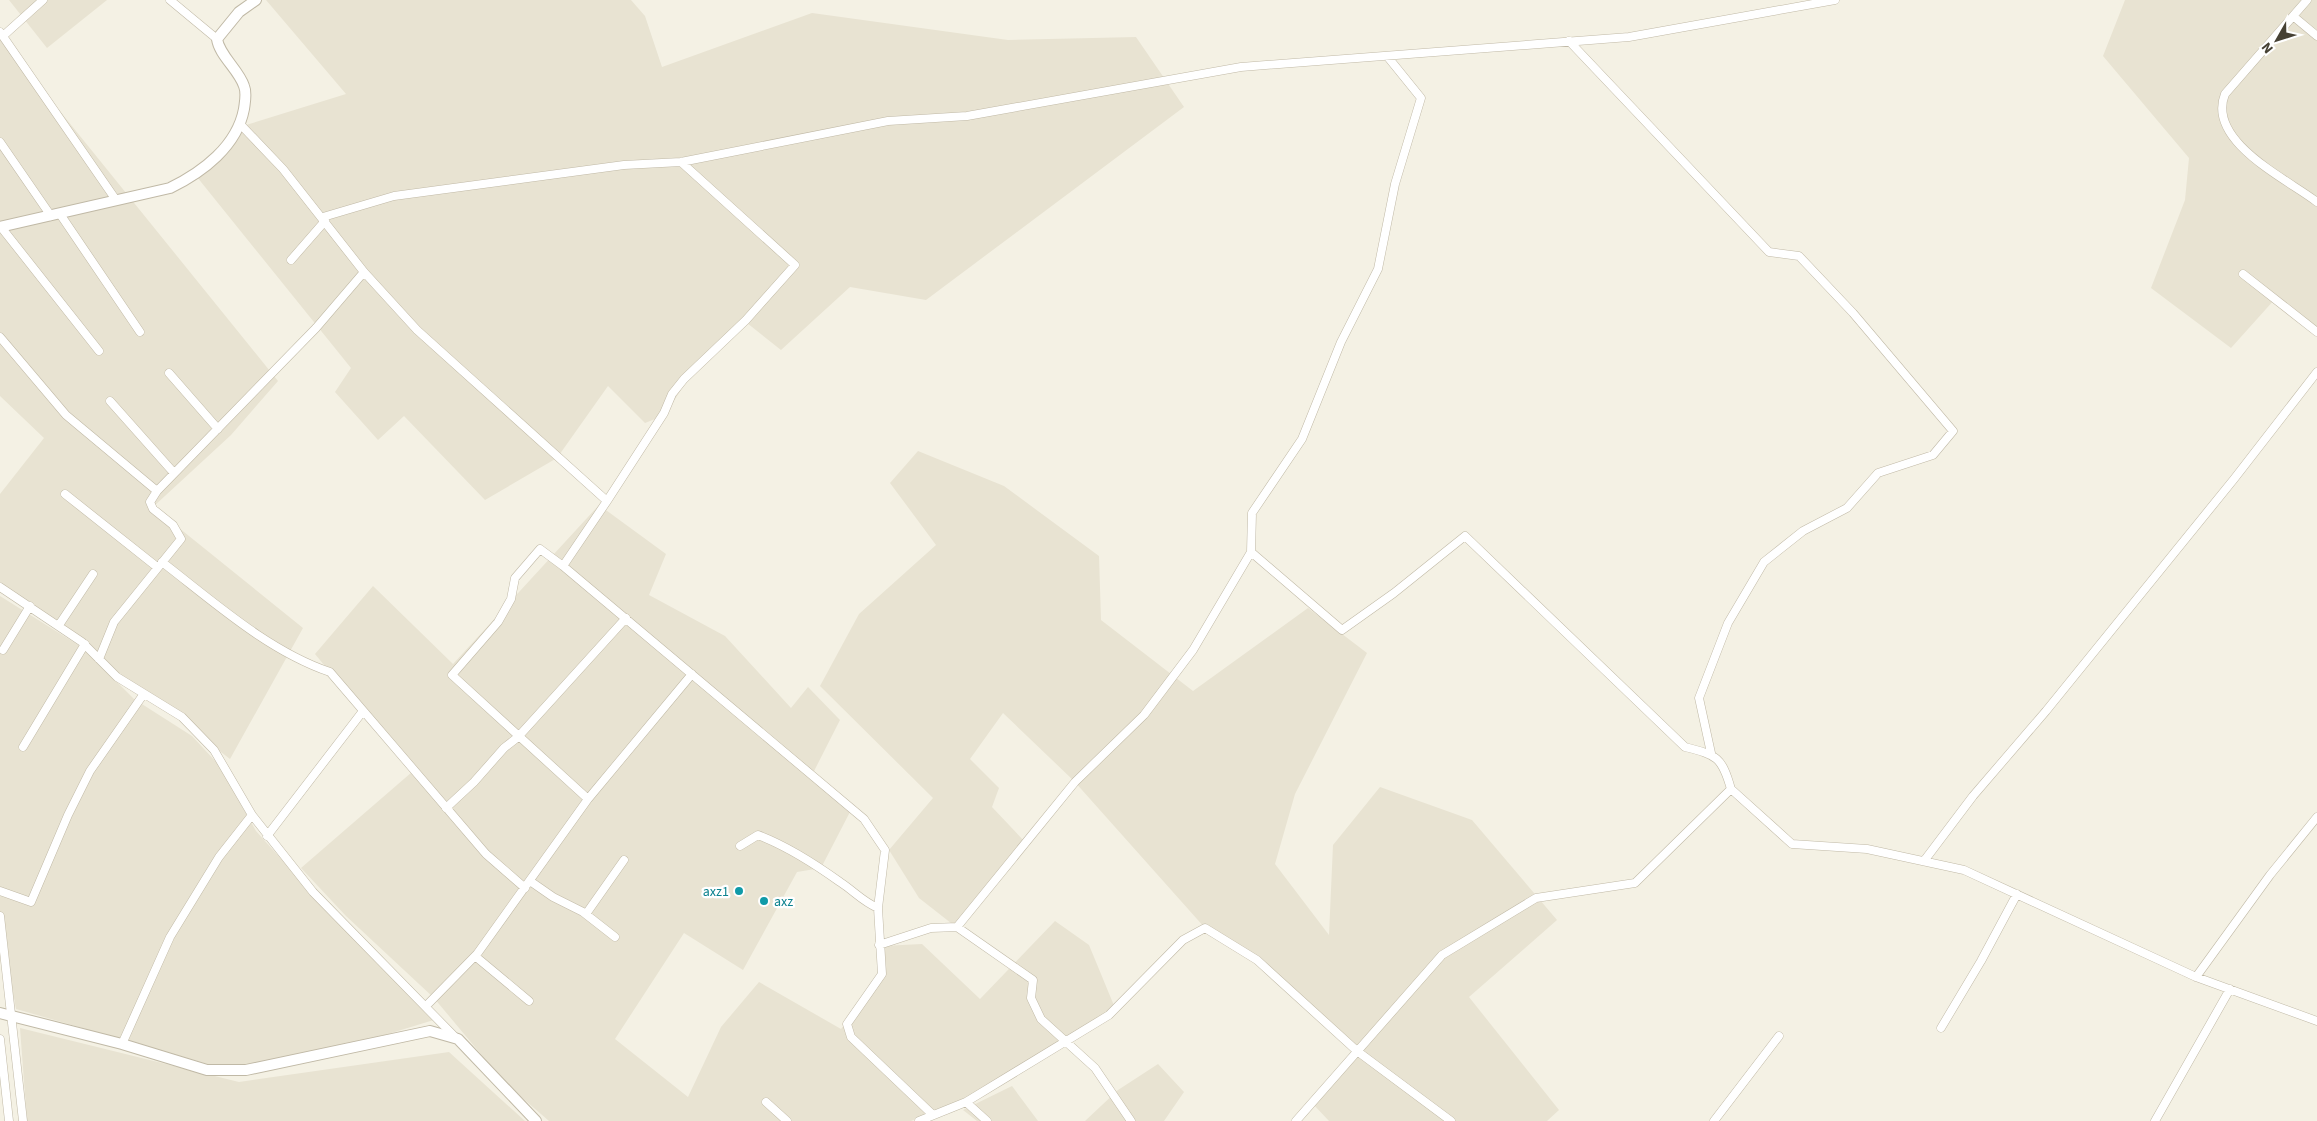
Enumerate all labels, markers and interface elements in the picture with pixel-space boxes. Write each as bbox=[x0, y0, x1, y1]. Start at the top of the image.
north arrow bbox=[2252, 15, 2302, 65]
text: N bbox=[2257, 38, 2278, 57]
place label: axz1 bbox=[703, 882, 729, 902]
marker: axz1 bbox=[733, 885, 745, 897]
place label: axz bbox=[774, 892, 793, 912]
marker: axz bbox=[758, 895, 770, 907]

